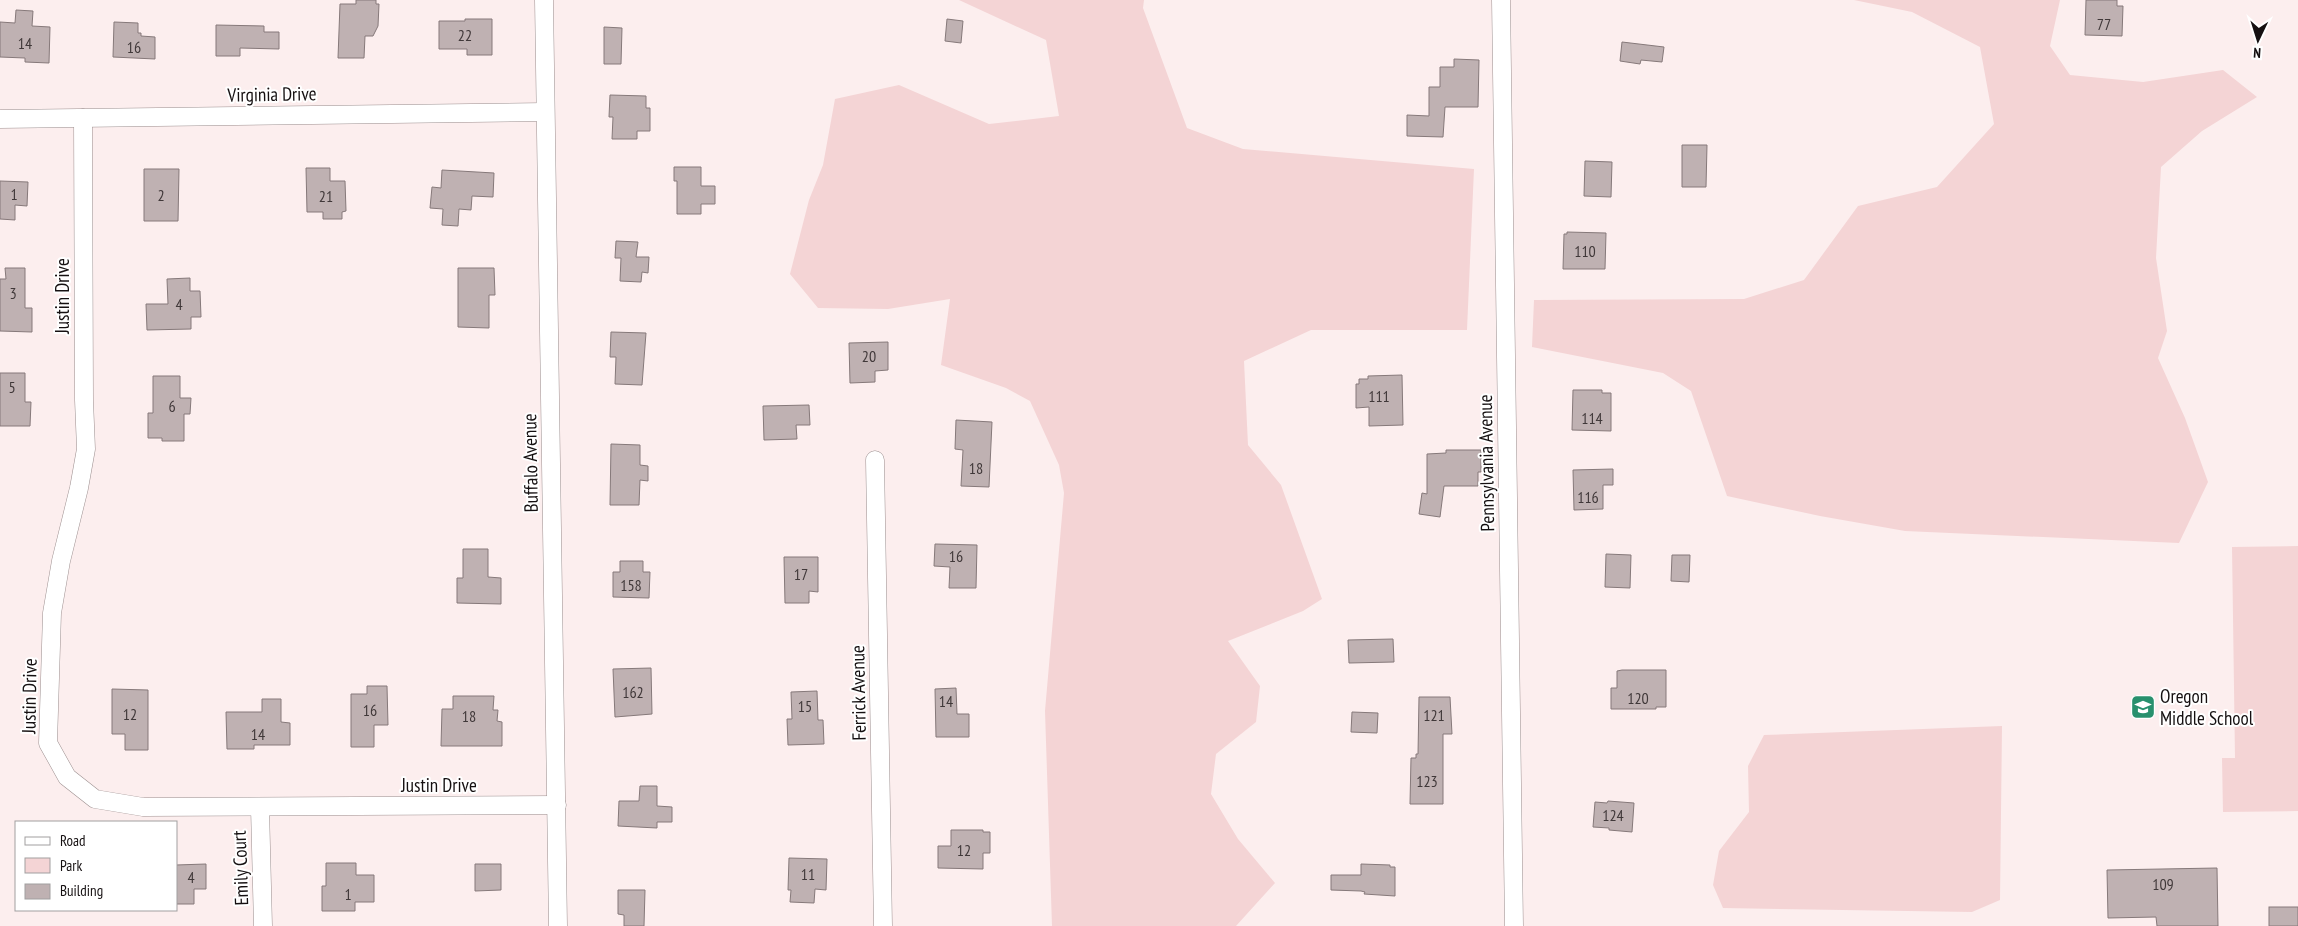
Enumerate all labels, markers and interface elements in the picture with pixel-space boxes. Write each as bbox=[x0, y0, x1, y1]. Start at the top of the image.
house number: 77 bbox=[2097, 14, 2111, 34]
north arrow bbox=[2233, 15, 2283, 65]
house number: 22 bbox=[458, 25, 472, 45]
house number: 14 bbox=[18, 33, 32, 53]
house number: 16 bbox=[127, 37, 141, 57]
text: N bbox=[2253, 44, 2261, 62]
street label: Virginia Drive bbox=[226, 81, 317, 107]
house number: 1 bbox=[10, 184, 18, 204]
house number: 2 bbox=[157, 185, 165, 205]
house number: 21 bbox=[319, 186, 333, 206]
house number: 110 bbox=[1574, 241, 1596, 261]
street label: Justin Drive bbox=[50, 258, 74, 335]
house number: 3 bbox=[9, 283, 17, 303]
house number: 4 bbox=[175, 294, 183, 314]
house number: 20 bbox=[862, 346, 876, 366]
house number: 5 bbox=[8, 377, 16, 397]
house number: 111 bbox=[1368, 386, 1390, 406]
street label: Pennsylvania Avenue bbox=[1473, 394, 1499, 532]
house number: 6 bbox=[168, 396, 176, 416]
house number: 114 bbox=[1581, 408, 1603, 428]
street label: Buffalo Avenue bbox=[517, 413, 543, 513]
house number: 18 bbox=[969, 458, 983, 478]
house number: 116 bbox=[1577, 487, 1599, 507]
house number: 16 bbox=[949, 546, 963, 566]
house number: 17 bbox=[794, 564, 808, 584]
house number: 158 bbox=[620, 575, 642, 595]
street label: Ferrick Avenue bbox=[845, 645, 871, 741]
street label: Justin Drive bbox=[16, 658, 42, 735]
house number: 162 bbox=[622, 682, 644, 702]
place label: Oregon Middle School bbox=[2160, 684, 2254, 730]
house number: 120 bbox=[1627, 688, 1649, 708]
house number: 14 bbox=[939, 691, 953, 711]
school or university icon: Oregon Middle School bbox=[2130, 694, 2156, 720]
house number: 15 bbox=[798, 696, 812, 716]
house number: 16 bbox=[363, 700, 377, 720]
house number: 12 bbox=[123, 704, 137, 724]
house number: 121 bbox=[1423, 705, 1445, 725]
house number: 18 bbox=[462, 706, 476, 726]
house number: 14 bbox=[251, 724, 265, 744]
house number: 123 bbox=[1416, 771, 1438, 791]
street label: Justin Drive bbox=[400, 773, 477, 797]
house number: 124 bbox=[1602, 805, 1624, 825]
legend bbox=[15, 821, 178, 911]
street label: Emily Court bbox=[227, 829, 253, 906]
text: Road bbox=[60, 831, 86, 850]
house number: 12 bbox=[957, 840, 971, 860]
text: Park bbox=[60, 856, 82, 875]
house number: 11 bbox=[801, 864, 815, 884]
house number: 4 bbox=[187, 867, 195, 887]
house number: 109 bbox=[2152, 874, 2174, 894]
text: Building bbox=[60, 881, 103, 900]
house number: 1 bbox=[344, 884, 352, 904]

